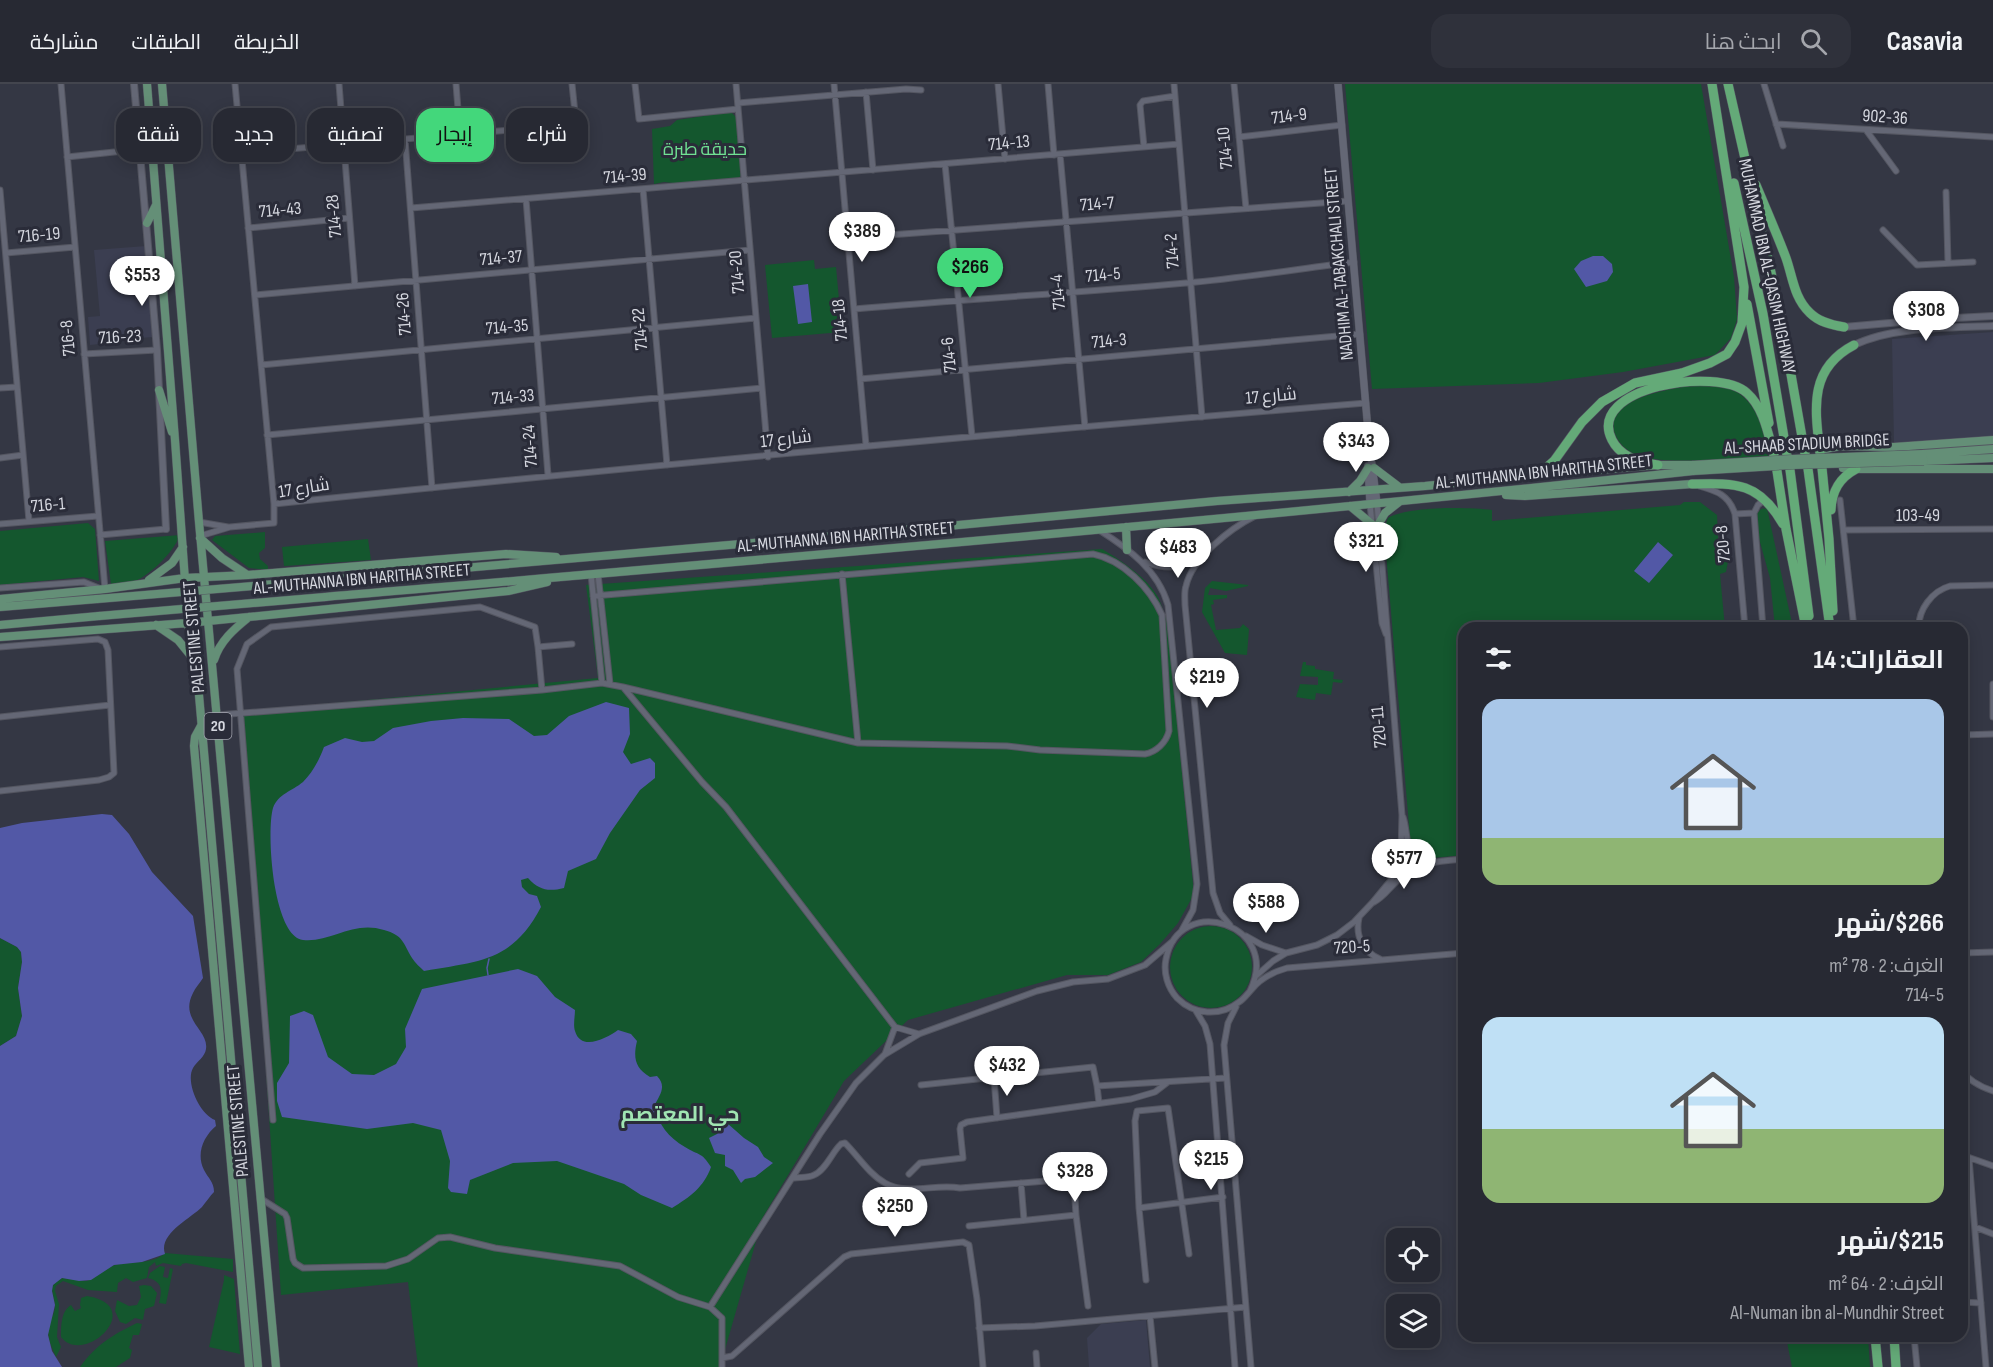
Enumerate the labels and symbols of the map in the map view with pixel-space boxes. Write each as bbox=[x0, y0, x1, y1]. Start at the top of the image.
street label: 714-9 bbox=[1270, 103, 1308, 129]
street label: 902-36 bbox=[1862, 105, 1909, 129]
street label: 714-10 bbox=[1213, 126, 1237, 170]
street label: 714-13 bbox=[987, 131, 1031, 155]
park label: حديقة طبرة bbox=[663, 139, 747, 160]
street label: MUHAMMAD IBN AL-QASIM HIGHWAY bbox=[1734, 157, 1800, 376]
street label: 714-39 bbox=[603, 164, 647, 188]
street label: NADHIM AL-TABAKCHALI STREET bbox=[1320, 167, 1358, 361]
street label: 714-7 bbox=[1079, 192, 1116, 216]
street label: 714-28 bbox=[322, 194, 346, 238]
street label: 714-43 bbox=[258, 198, 302, 222]
pin: $389 bbox=[826, 212, 898, 263]
street label: 716-19 bbox=[17, 223, 61, 247]
street label: 714-2 bbox=[1160, 233, 1184, 269]
street label: 714-37 bbox=[479, 246, 524, 270]
pin: $266 bbox=[934, 248, 1006, 299]
street label: 714-20 bbox=[725, 250, 749, 294]
pin: $553 bbox=[106, 256, 178, 307]
street label: 714-5 bbox=[1085, 263, 1121, 287]
street label: 714-4 bbox=[1046, 273, 1070, 310]
pin: $308 bbox=[1890, 291, 1962, 342]
street label: 714-26 bbox=[392, 292, 416, 336]
street label: 714-18 bbox=[828, 298, 852, 342]
street label: 714-22 bbox=[628, 307, 652, 351]
street label: 714-35 bbox=[485, 315, 529, 339]
street label: 716-8 bbox=[56, 319, 80, 357]
street label: 716-23 bbox=[98, 325, 142, 349]
street label: 714-3 bbox=[1091, 329, 1127, 353]
street label: 714-6 bbox=[937, 336, 961, 374]
street label: شارع 17 bbox=[1245, 383, 1298, 410]
street label: 714-33 bbox=[491, 385, 535, 409]
pin: $343 bbox=[1320, 422, 1392, 473]
street label: 714-24 bbox=[518, 424, 542, 468]
street label: شارع 17 bbox=[759, 426, 813, 453]
street label: AL-SHAAB STADIUM BRIDGE bbox=[1723, 429, 1890, 459]
street label: AL-MUTHANNA IBN HARITHA STREET bbox=[1434, 450, 1653, 494]
street label: شارع 17 bbox=[277, 474, 331, 503]
street label: 716-1 bbox=[30, 493, 67, 517]
street label: 103-49 bbox=[1896, 505, 1940, 526]
street label: AL-MUTHANNA IBN HARITHA STREET bbox=[736, 517, 955, 557]
pin: $321 bbox=[1330, 522, 1402, 573]
street label: 720-8 bbox=[1711, 524, 1735, 563]
pin: $483 bbox=[1142, 528, 1214, 579]
street label: AL-MUTHANNA IBN HARITHA STREET bbox=[252, 559, 471, 599]
street label: PALESTINE STREET bbox=[179, 580, 209, 694]
pin: $219 bbox=[1171, 658, 1243, 709]
street label: 720-11 bbox=[1367, 705, 1391, 749]
road number: 20 bbox=[204, 713, 232, 739]
pin: $577 bbox=[1368, 839, 1440, 890]
pin: $588 bbox=[1230, 883, 1302, 934]
street label: 720-5 bbox=[1333, 935, 1371, 959]
pin: $432 bbox=[971, 1046, 1043, 1097]
street label: PALESTINE STREET bbox=[223, 1064, 253, 1178]
district label: حي المعتصم bbox=[621, 1102, 739, 1131]
pin: $215 bbox=[1175, 1140, 1247, 1191]
pin: $328 bbox=[1039, 1152, 1111, 1203]
pin: $250 bbox=[859, 1187, 931, 1238]

